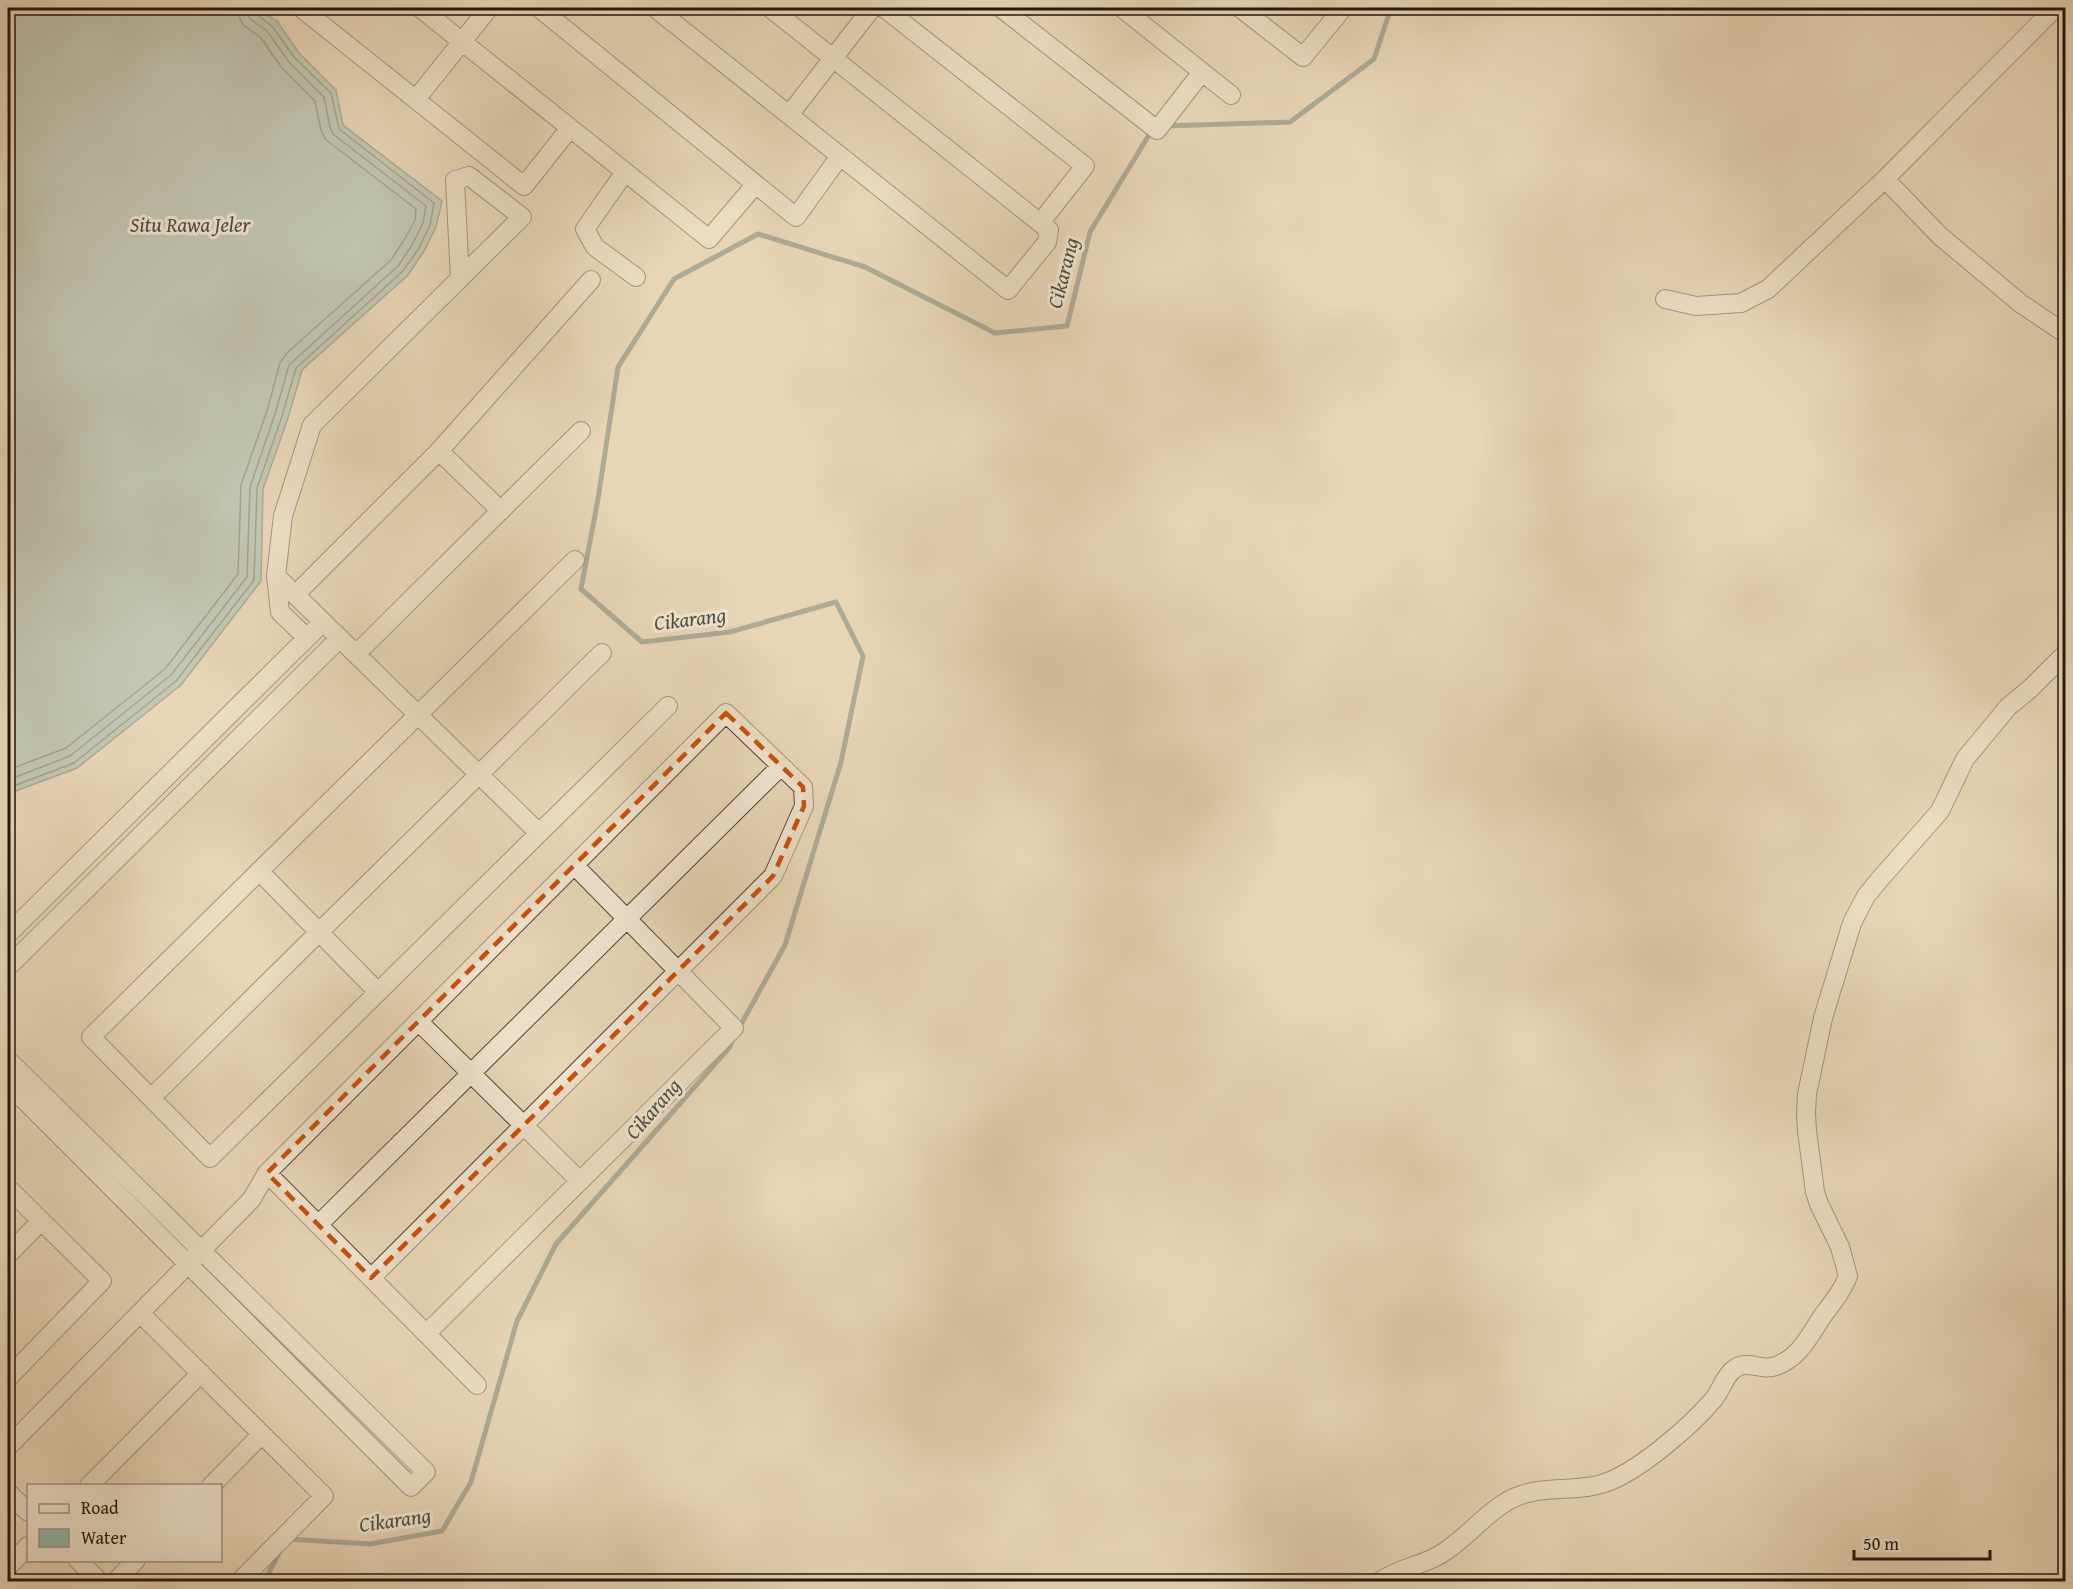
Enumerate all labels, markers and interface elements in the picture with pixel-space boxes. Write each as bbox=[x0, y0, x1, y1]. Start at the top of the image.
water label: Situ Rawa Jeler bbox=[130, 209, 251, 240]
water label: Cikarang bbox=[1039, 234, 1086, 312]
water label: Cikarang bbox=[652, 599, 728, 638]
water label: Cikarang bbox=[617, 1071, 688, 1146]
legend bbox=[27, 1484, 222, 1562]
text: Road bbox=[81, 1494, 119, 1521]
water label: Cikarang bbox=[357, 1499, 433, 1540]
scale bar bbox=[1854, 1523, 1990, 1561]
text: Water bbox=[81, 1524, 127, 1551]
text: 50 m bbox=[1863, 1530, 1899, 1557]

